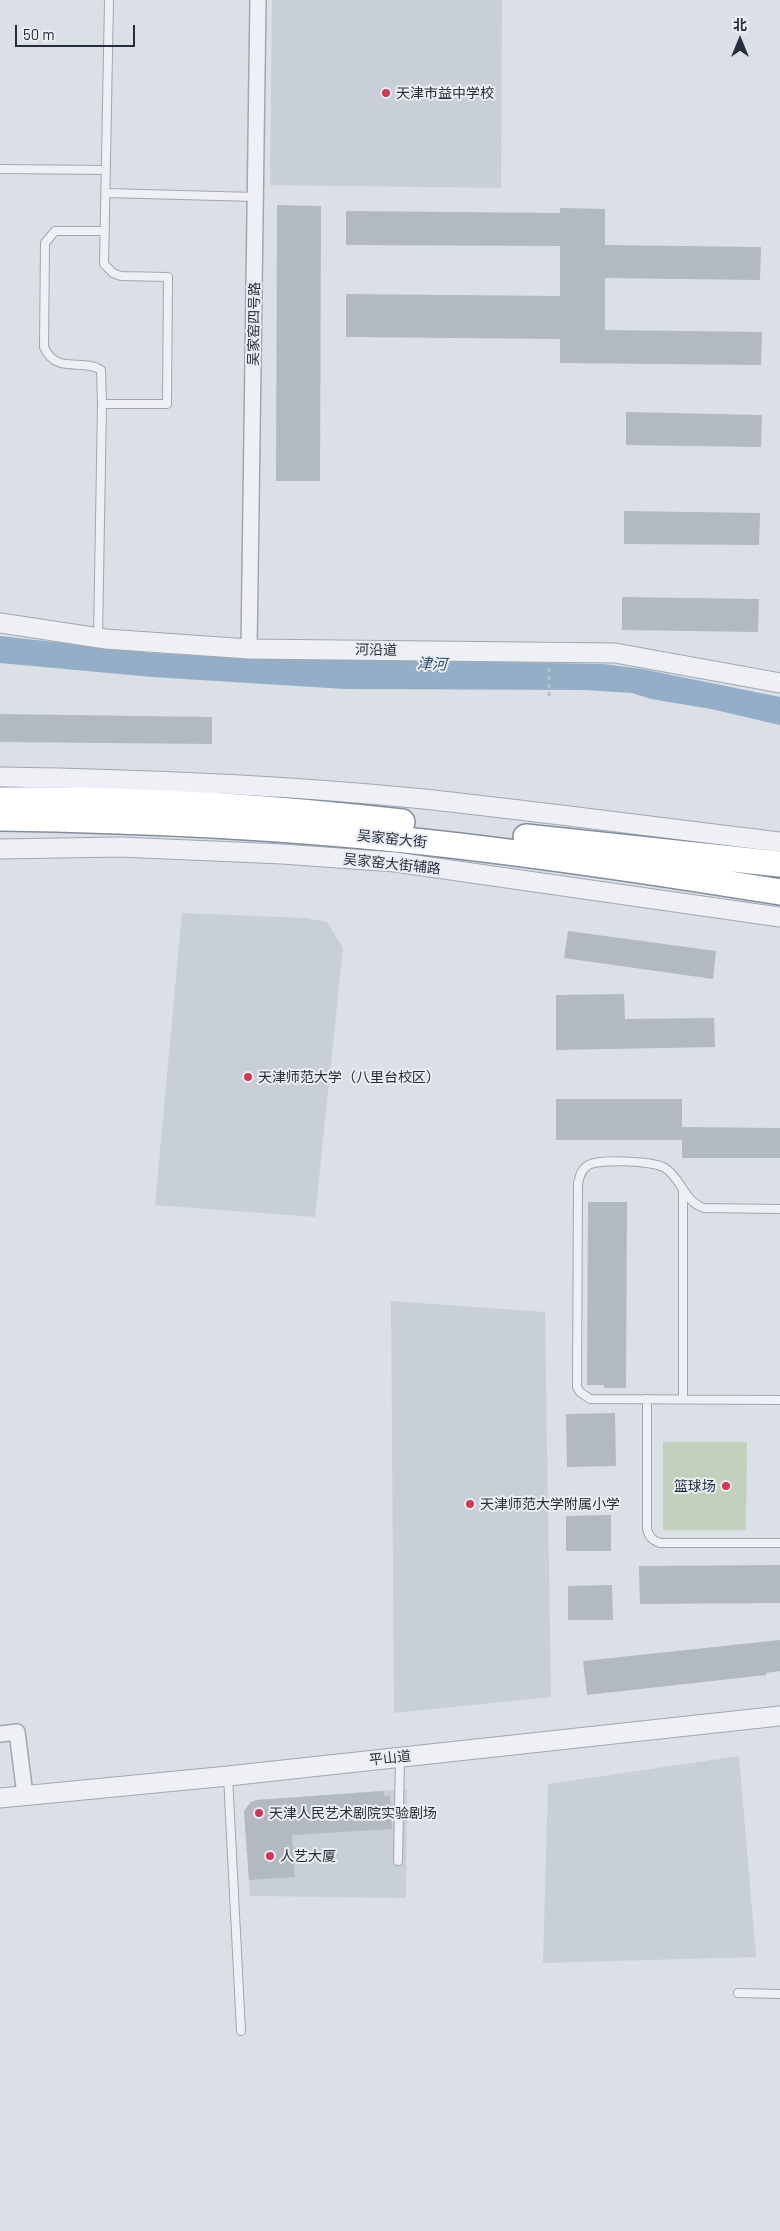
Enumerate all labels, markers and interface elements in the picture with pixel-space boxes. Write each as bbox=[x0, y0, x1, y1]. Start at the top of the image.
scale bar bbox=[18, 15, 138, 47]
north arrow bbox=[715, 15, 765, 65]
text: 北 bbox=[733, 16, 747, 33]
text: 50 m bbox=[23, 25, 55, 43]
place label: 天津市益中学校 bbox=[396, 85, 494, 101]
marker: 天津市益中学校 bbox=[380, 87, 392, 99]
street label: 吴家窑四号路 bbox=[245, 282, 263, 366]
street label: 河沿道 bbox=[355, 641, 397, 659]
water label: 津河 bbox=[417, 654, 447, 674]
street label: 吴家窑大街 bbox=[356, 827, 428, 851]
street label: 吴家窑大街辅路 bbox=[342, 851, 442, 877]
place label: 天津师范大学（八里台校区） bbox=[258, 1069, 440, 1085]
marker: 天津师范大学（八里台校区） bbox=[242, 1071, 254, 1083]
place label: 篮球场 bbox=[674, 1478, 716, 1494]
marker: 篮球场 bbox=[720, 1480, 732, 1492]
place label: 天津师范大学附属小学 bbox=[480, 1496, 620, 1512]
marker: 天津师范大学附属小学 bbox=[464, 1498, 476, 1510]
street label: 平山道 bbox=[368, 1747, 412, 1769]
place label: 天津人民艺术剧院实验剧场 bbox=[269, 1805, 437, 1821]
marker: 天津人民艺术剧院实验剧场 bbox=[253, 1807, 265, 1819]
place label: 人艺大厦 bbox=[280, 1848, 336, 1864]
marker: 人艺大厦 bbox=[264, 1850, 276, 1862]

